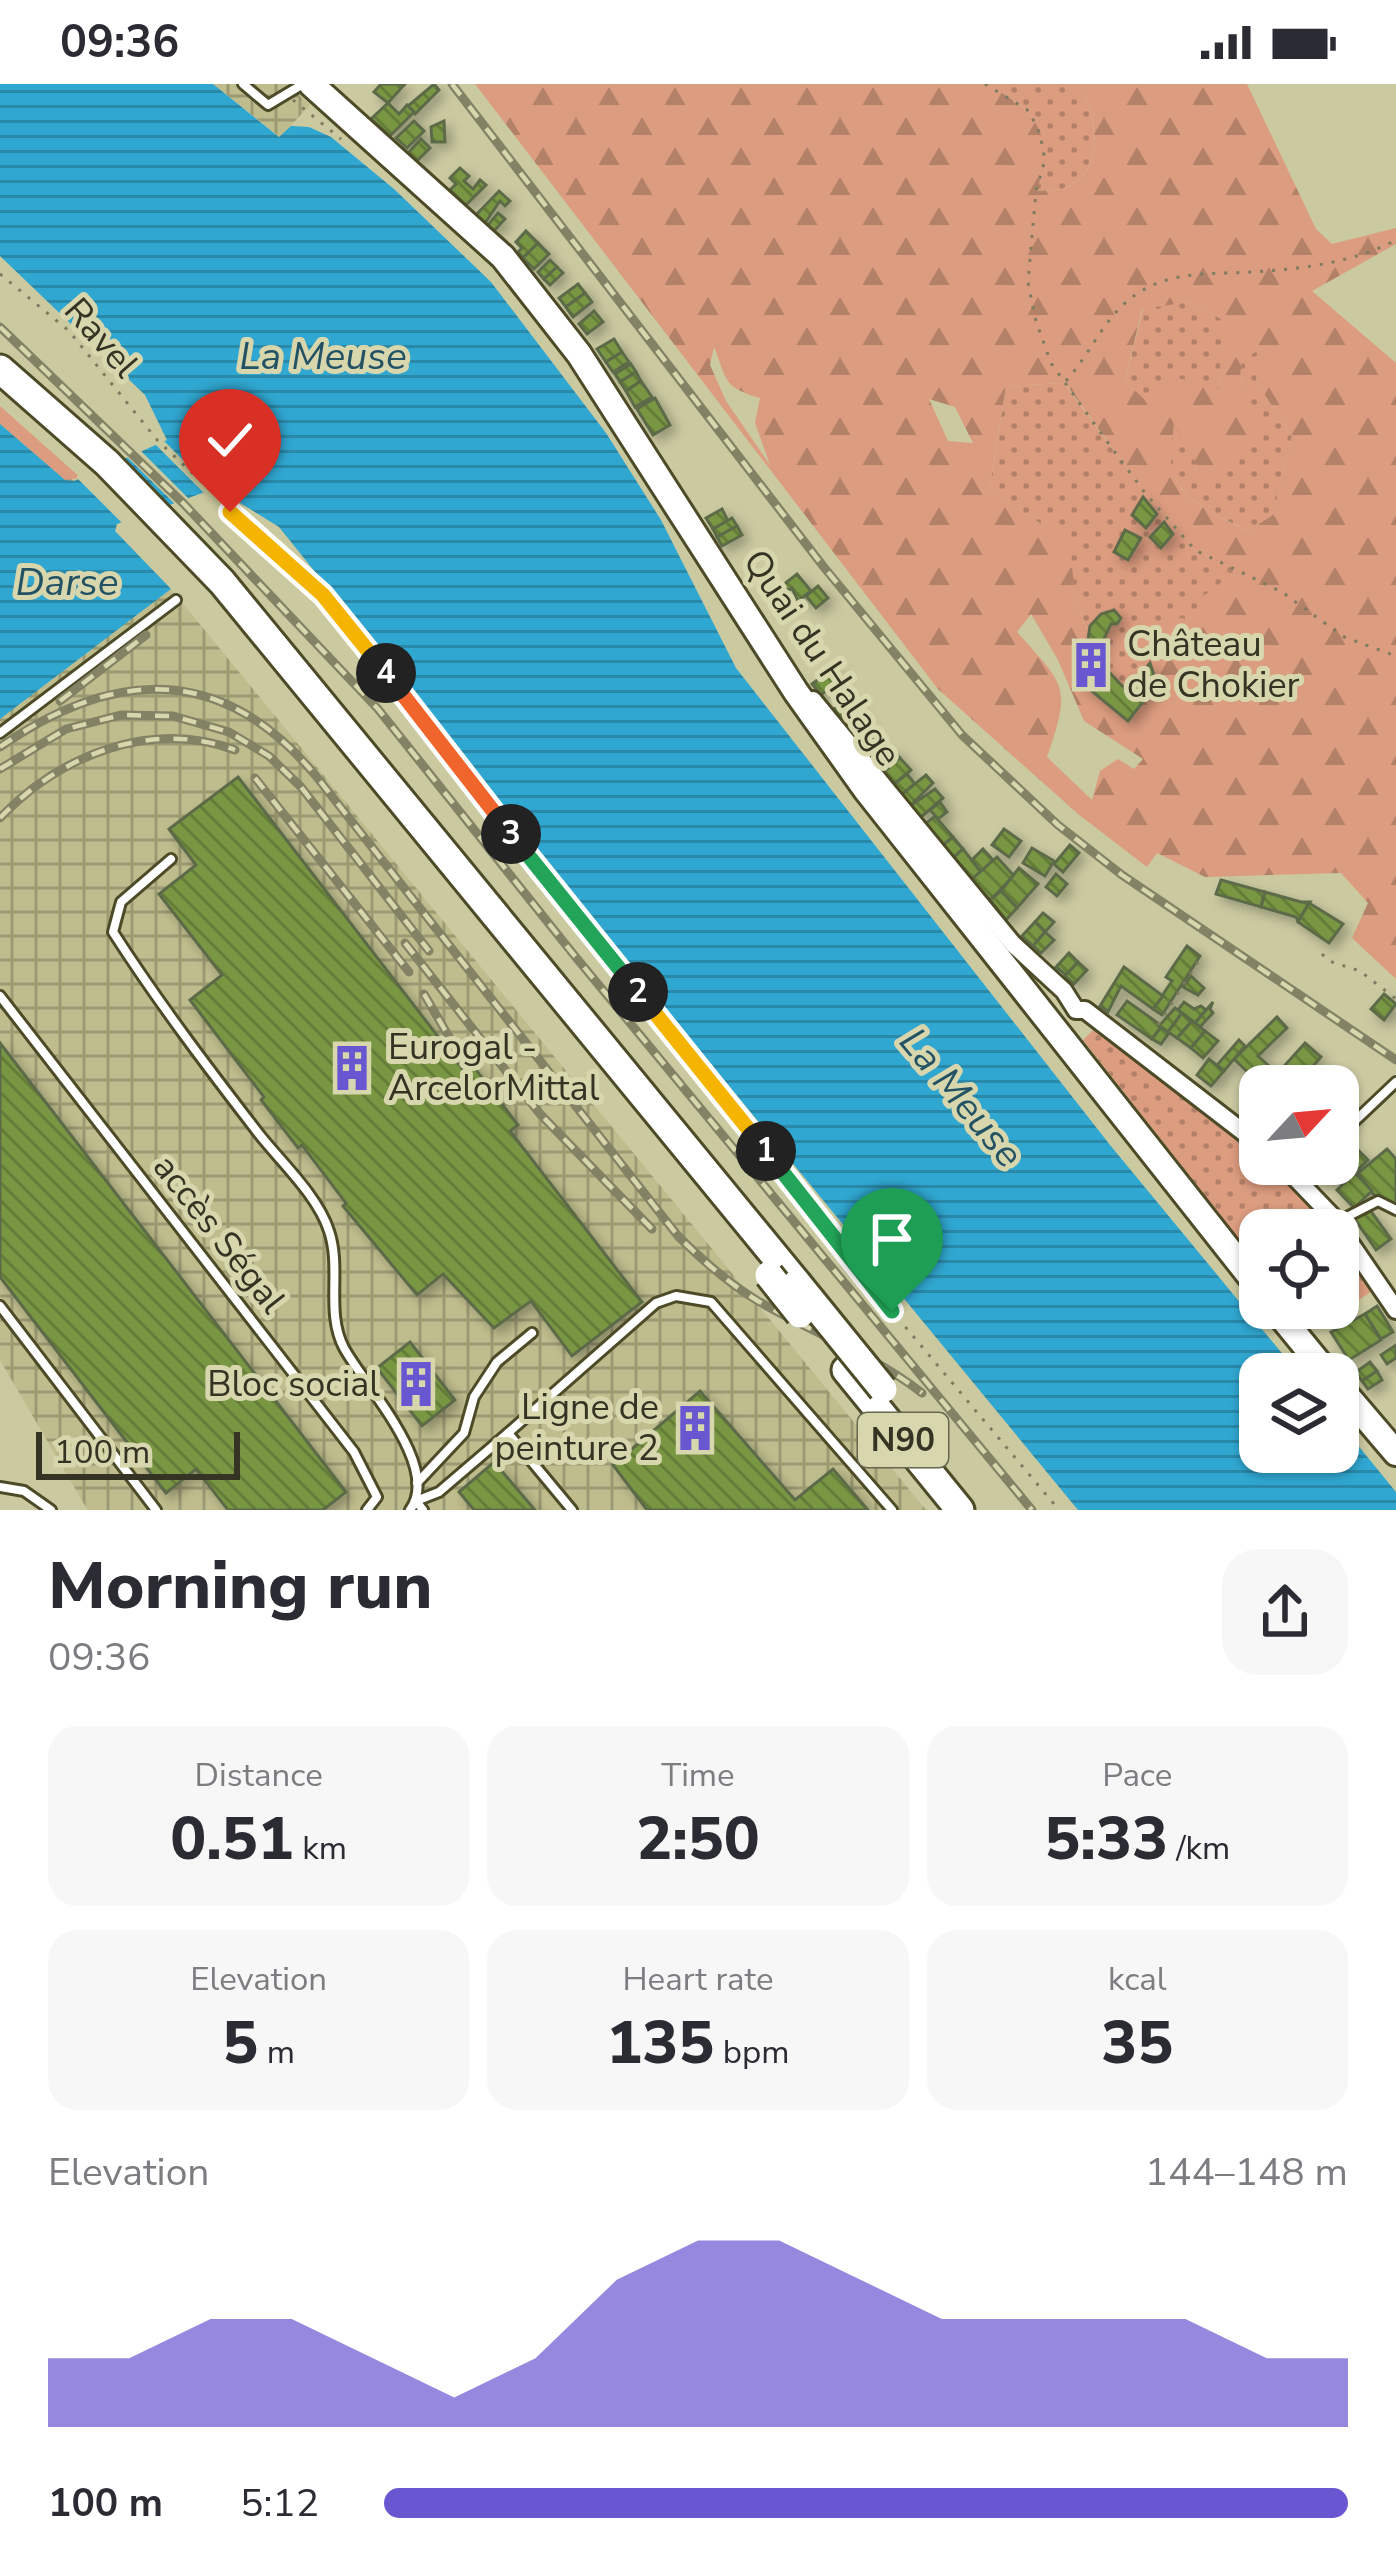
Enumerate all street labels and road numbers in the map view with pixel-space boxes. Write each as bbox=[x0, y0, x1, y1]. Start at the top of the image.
street label: Ravel bbox=[53, 288, 150, 389]
street label: Quai du Halage bbox=[731, 540, 913, 776]
street label: accès Ségal bbox=[141, 1144, 297, 1324]
road number: N90 bbox=[858, 1413, 948, 1467]

